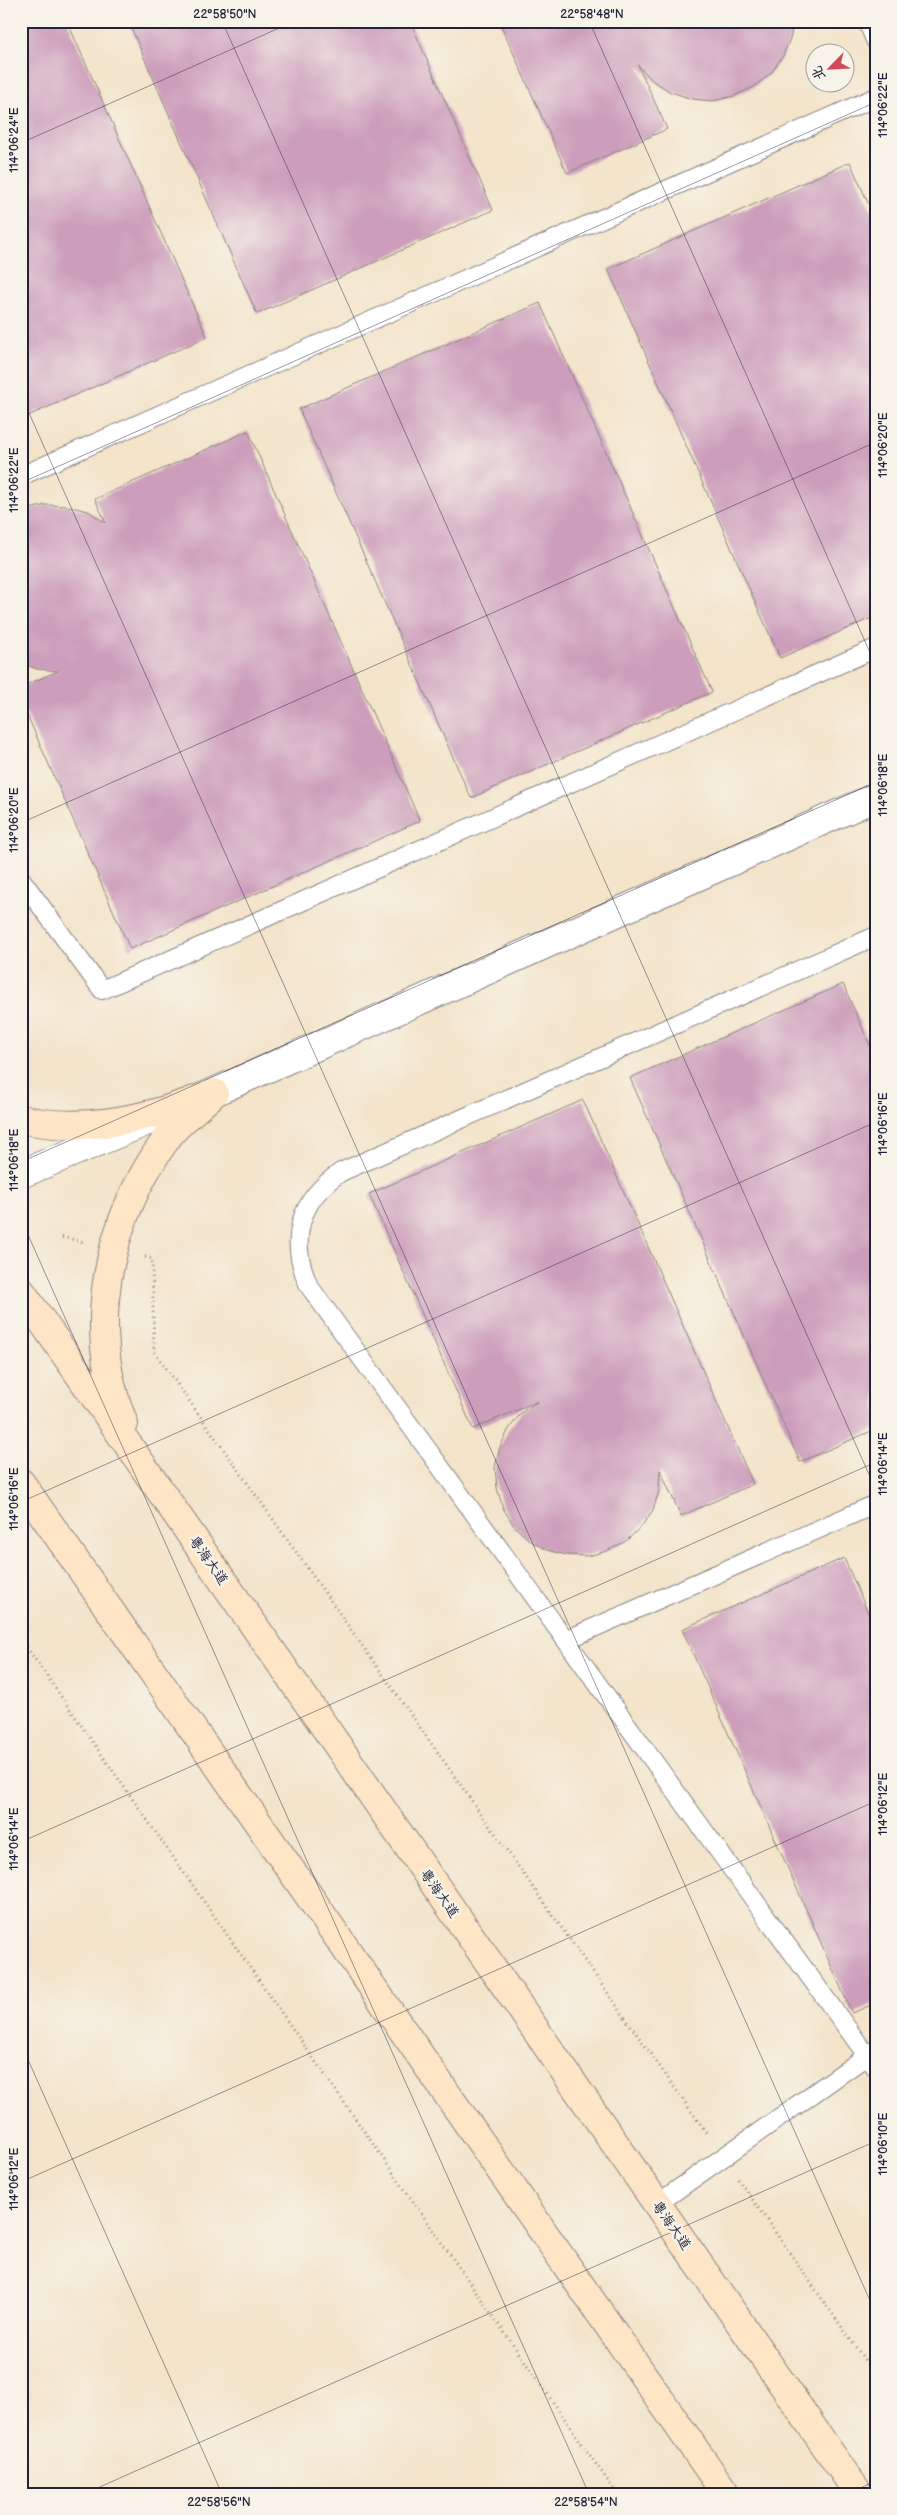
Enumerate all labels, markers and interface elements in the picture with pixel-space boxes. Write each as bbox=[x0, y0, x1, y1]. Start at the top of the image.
text: 22°58'50"N bbox=[193, 7, 257, 22]
text: 22°58'48"N bbox=[560, 7, 624, 22]
north arrow bbox=[804, 42, 854, 92]
text: 北 bbox=[808, 63, 829, 83]
text: 114°06'22"E bbox=[876, 72, 891, 138]
text: 114°06'24"E bbox=[7, 107, 22, 173]
text: 114°06'20"E bbox=[876, 412, 891, 478]
text: 114°06'22"E bbox=[7, 447, 22, 513]
text: 114°06'18"E bbox=[876, 754, 891, 816]
text: 114°06'20"E bbox=[7, 787, 22, 853]
text: 114°06'16"E bbox=[876, 1092, 891, 1156]
text: 114°06'18"E bbox=[7, 1129, 22, 1191]
text: 114°06'14"E bbox=[876, 1432, 891, 1496]
text: 114°06'16"E bbox=[7, 1467, 22, 1531]
street label: 粤海大道 bbox=[186, 1532, 232, 1588]
text: 114°06'12"E bbox=[876, 1772, 891, 1835]
text: 114°06'14"E bbox=[7, 1807, 22, 1871]
street label: 粤海大道 bbox=[417, 1865, 463, 1921]
text: 114°06'10"E bbox=[876, 2113, 891, 2175]
text: 114°06'12"E bbox=[7, 2147, 22, 2210]
street label: 粤海大道 bbox=[649, 2197, 695, 2253]
text: 22°58'56"N bbox=[187, 2495, 251, 2510]
text: 22°58'54"N bbox=[554, 2495, 618, 2510]

